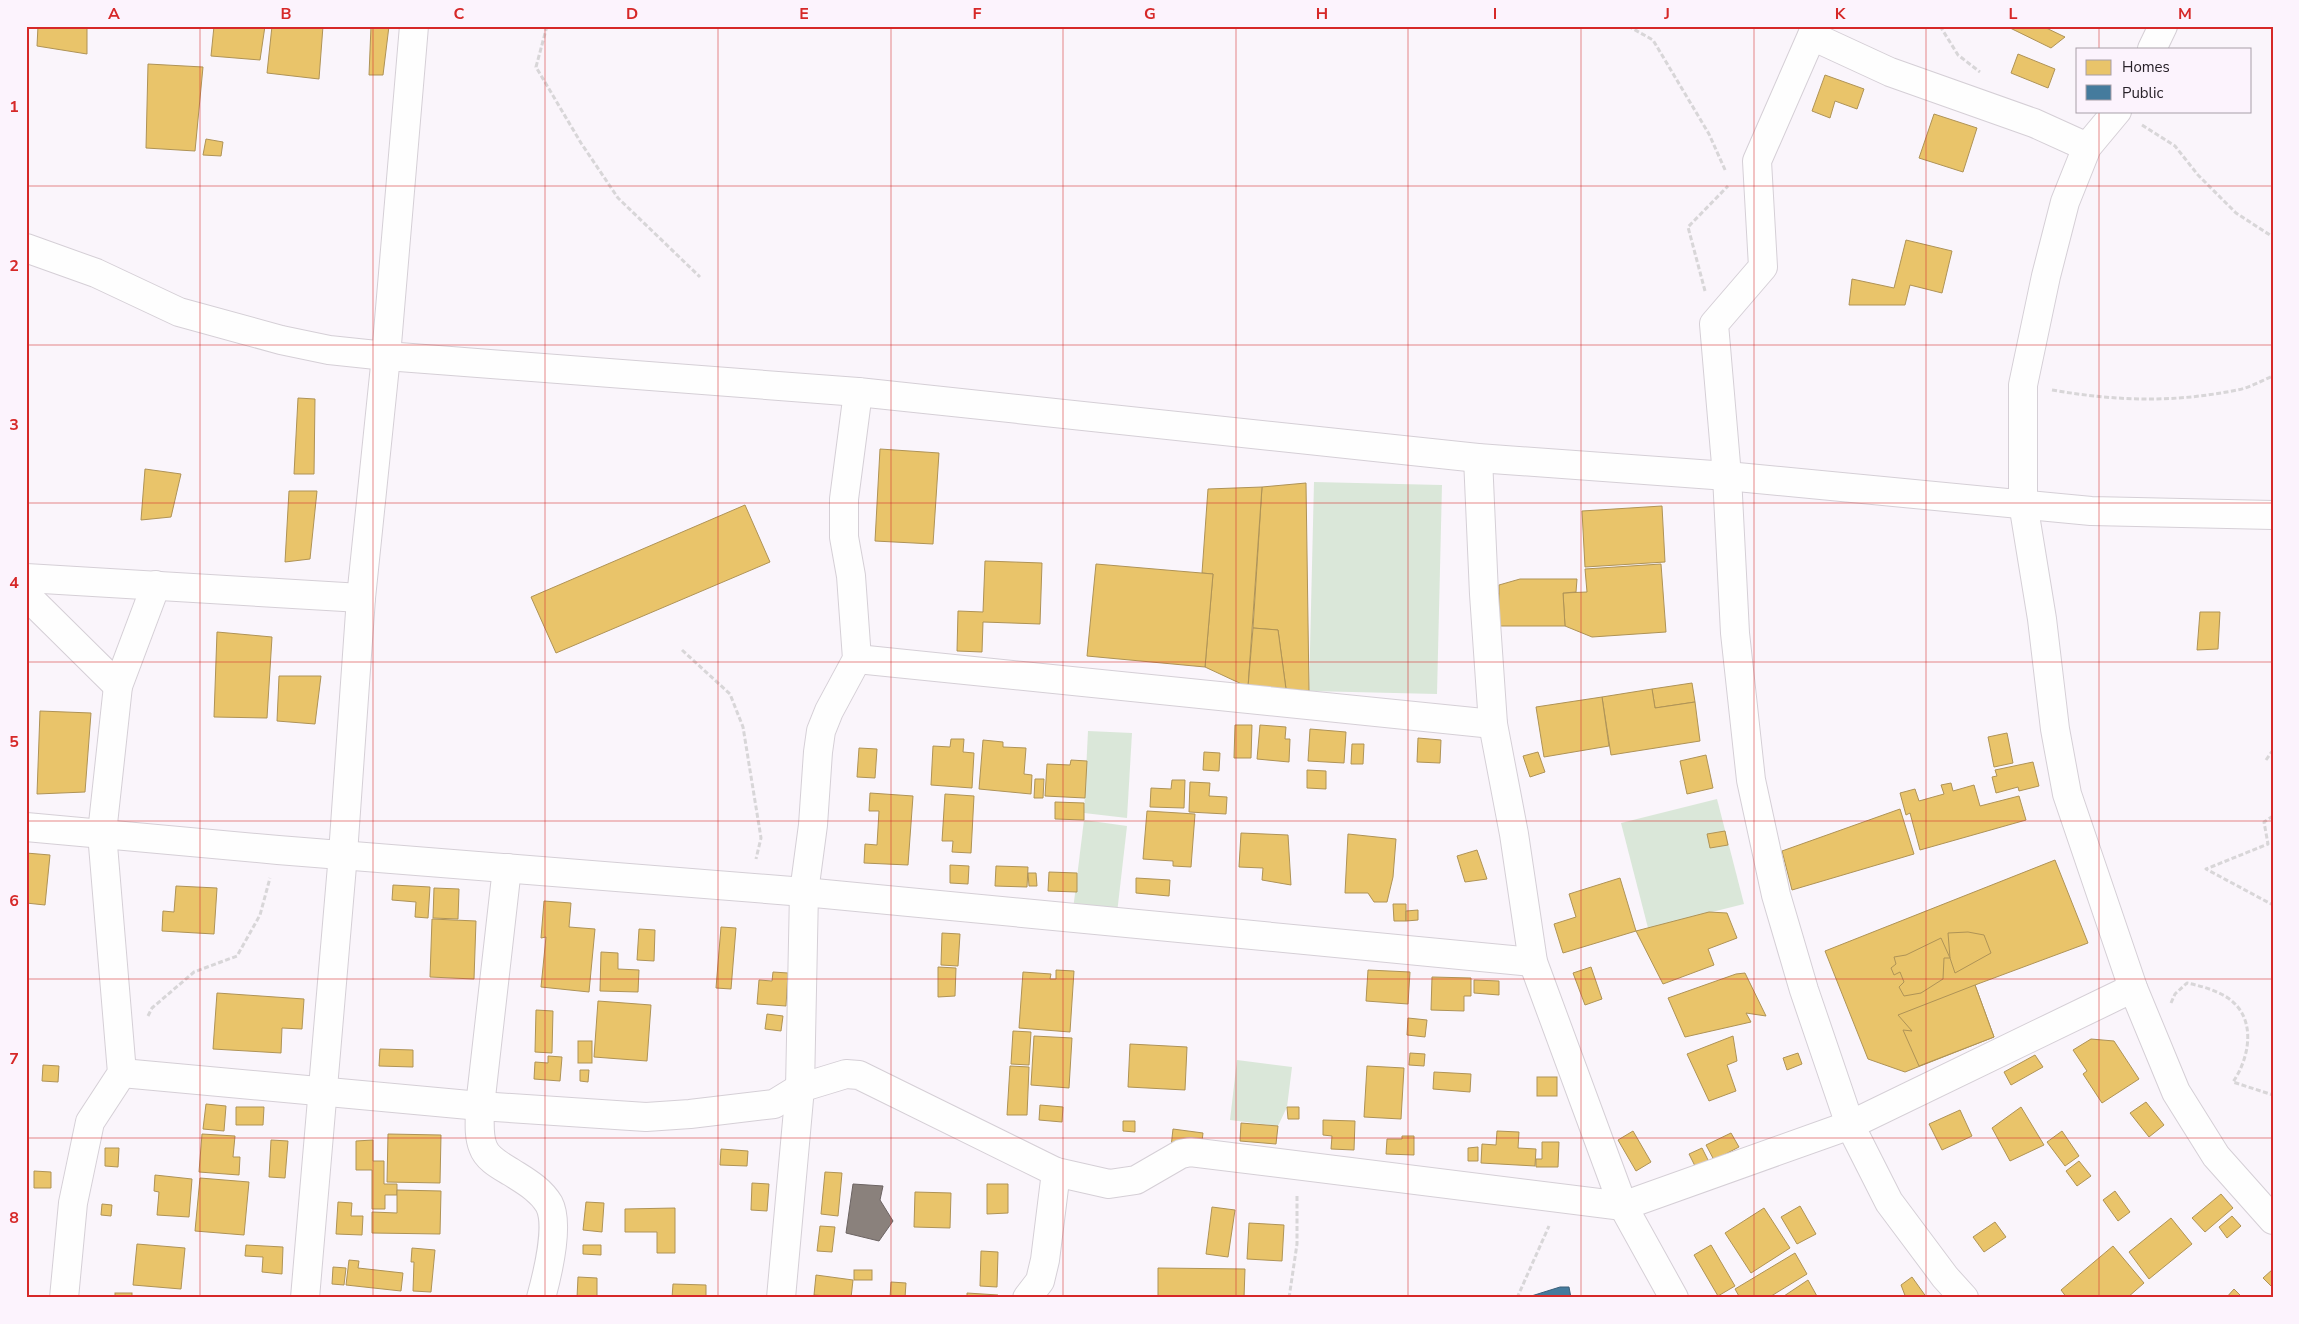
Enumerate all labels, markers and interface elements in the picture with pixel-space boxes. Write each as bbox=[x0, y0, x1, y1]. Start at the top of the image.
text: A bbox=[108, 3, 120, 25]
text: B bbox=[280, 3, 292, 25]
text: C bbox=[454, 3, 465, 25]
text: D bbox=[626, 3, 638, 25]
text: E bbox=[799, 3, 809, 25]
text: F bbox=[973, 3, 982, 25]
text: G bbox=[1144, 3, 1156, 25]
text: H bbox=[1316, 3, 1328, 25]
text: I bbox=[1493, 3, 1497, 25]
text: J bbox=[1663, 3, 1670, 25]
text: K bbox=[1835, 3, 1847, 25]
text: L bbox=[2009, 3, 2018, 25]
text: M bbox=[2178, 3, 2192, 25]
legend bbox=[2076, 48, 2252, 112]
text: Homes bbox=[2122, 57, 2170, 77]
text: Public bbox=[2122, 83, 2163, 103]
text: 1 bbox=[9, 96, 19, 118]
text: 2 bbox=[9, 255, 19, 277]
text: 3 bbox=[9, 414, 19, 436]
text: 4 bbox=[9, 572, 19, 594]
text: 5 bbox=[9, 731, 19, 753]
text: 6 bbox=[9, 890, 19, 912]
text: 7 bbox=[9, 1048, 19, 1070]
text: 8 bbox=[9, 1207, 19, 1229]

